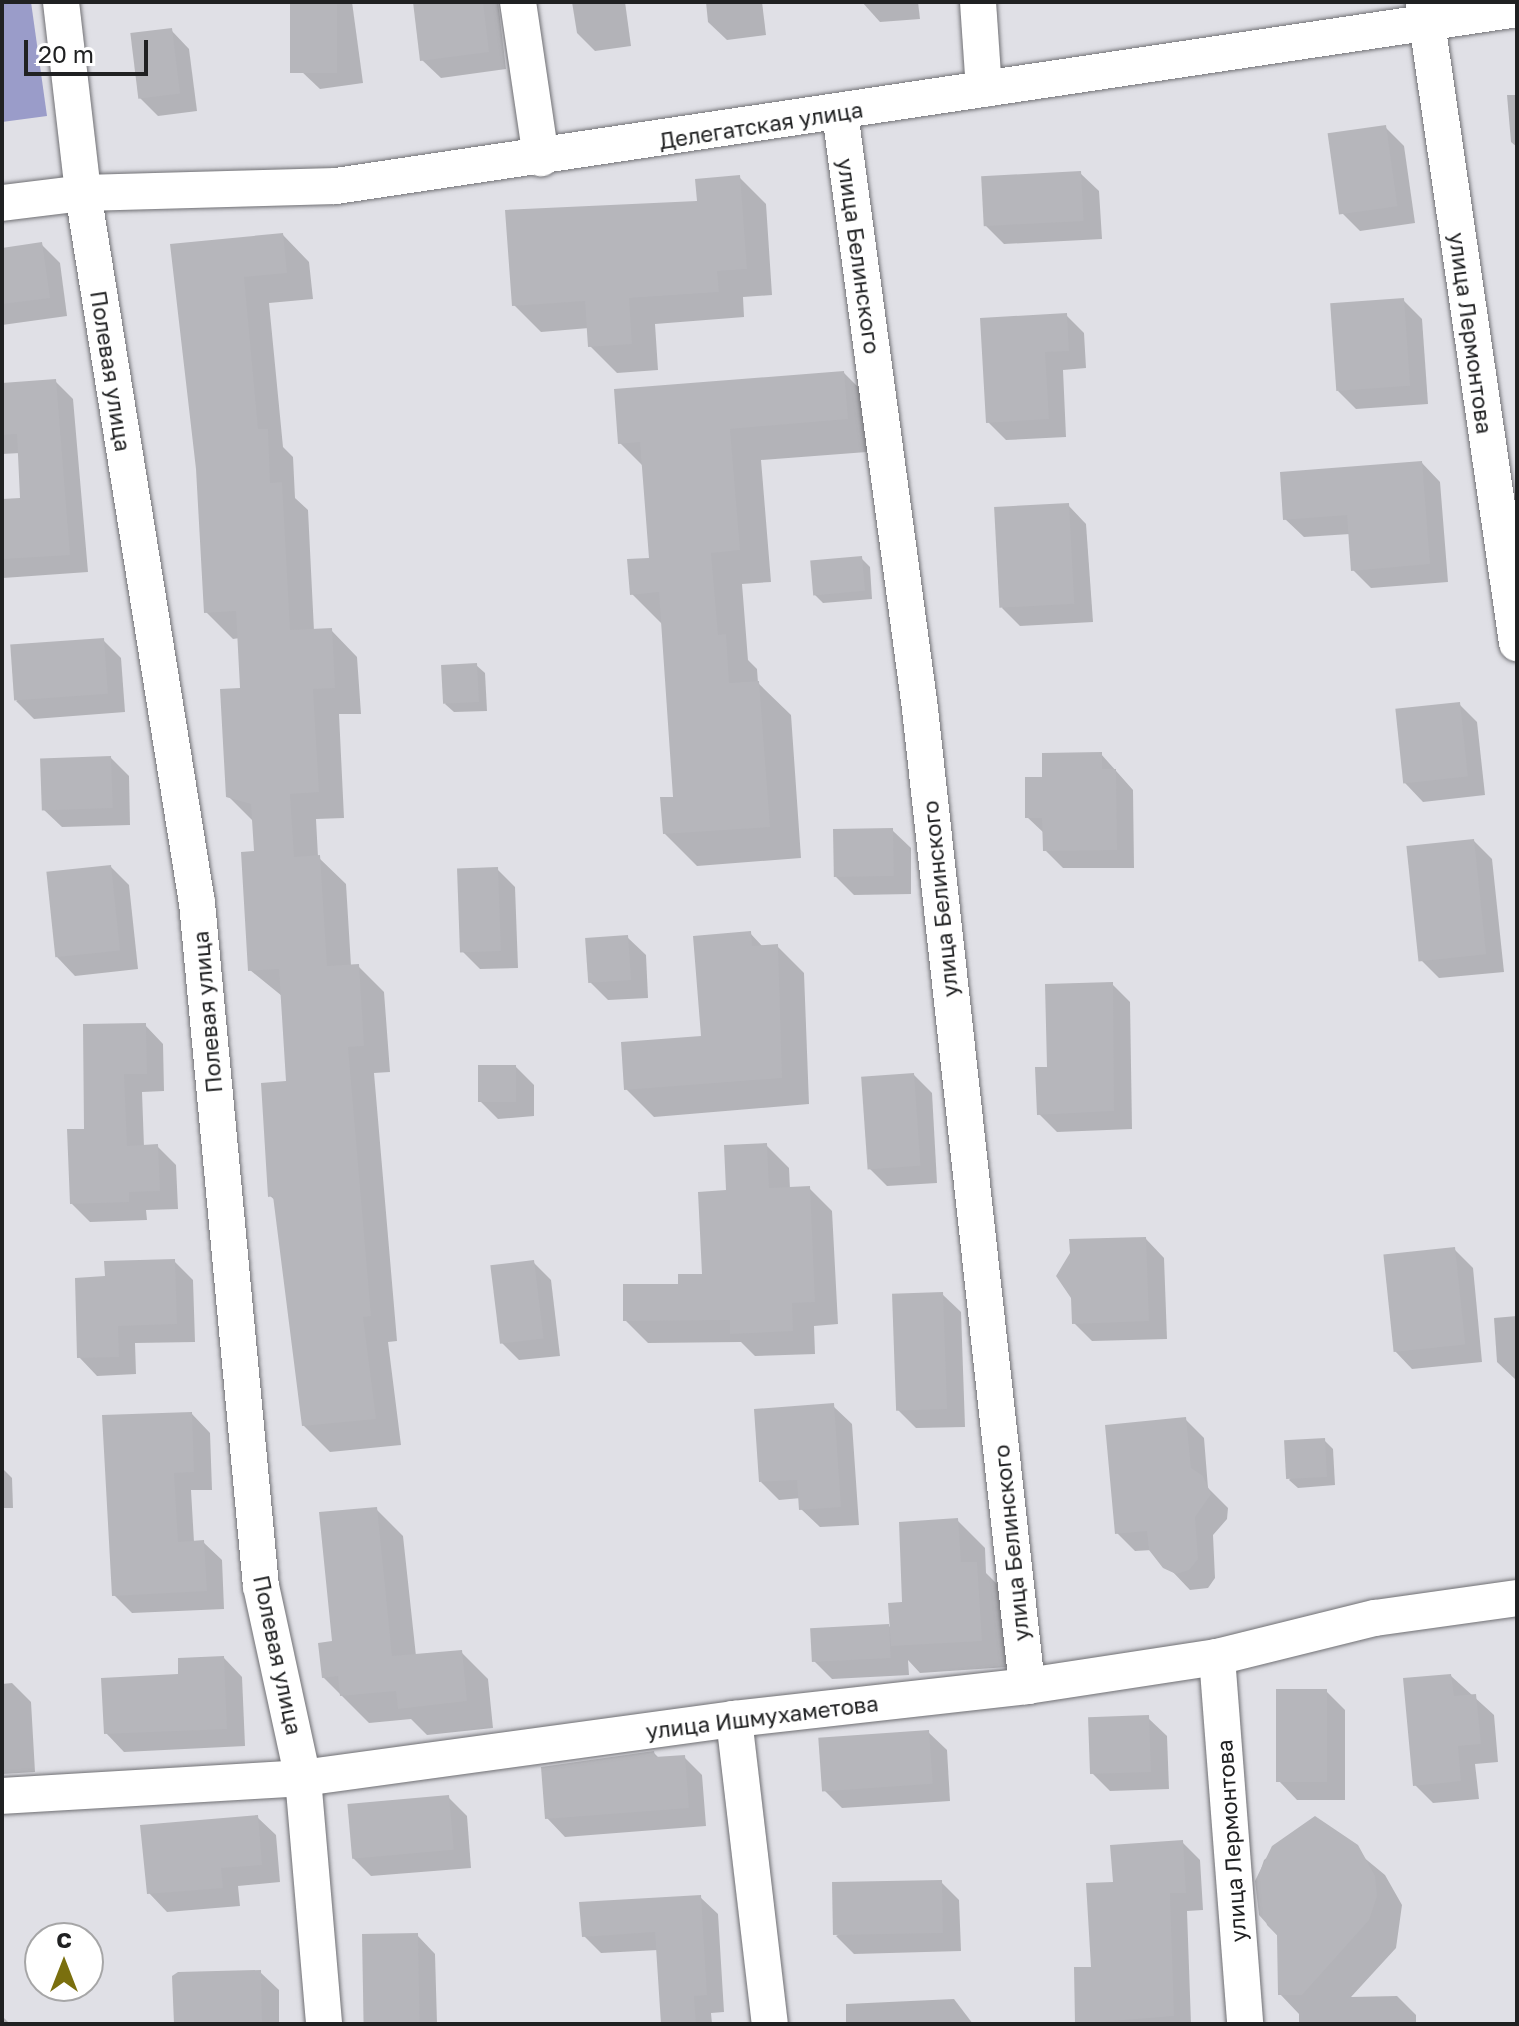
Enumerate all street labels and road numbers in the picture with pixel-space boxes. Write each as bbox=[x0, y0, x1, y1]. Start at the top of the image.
street label: Делегатская улица bbox=[657, 96, 865, 154]
street label: улица Белинского bbox=[832, 156, 886, 356]
street label: улица Лермонтова bbox=[1444, 231, 1498, 435]
street label: Полевая улица bbox=[85, 289, 137, 453]
street label: улица Белинского bbox=[917, 799, 963, 999]
street label: Полевая улица bbox=[187, 930, 227, 1094]
street label: улица Белинского bbox=[988, 1443, 1034, 1643]
street label: Полевая улица bbox=[248, 1573, 308, 1737]
street label: улица Ишмухаметова bbox=[644, 1690, 880, 1744]
street label: улица Лермонтова bbox=[1211, 1739, 1251, 1943]

